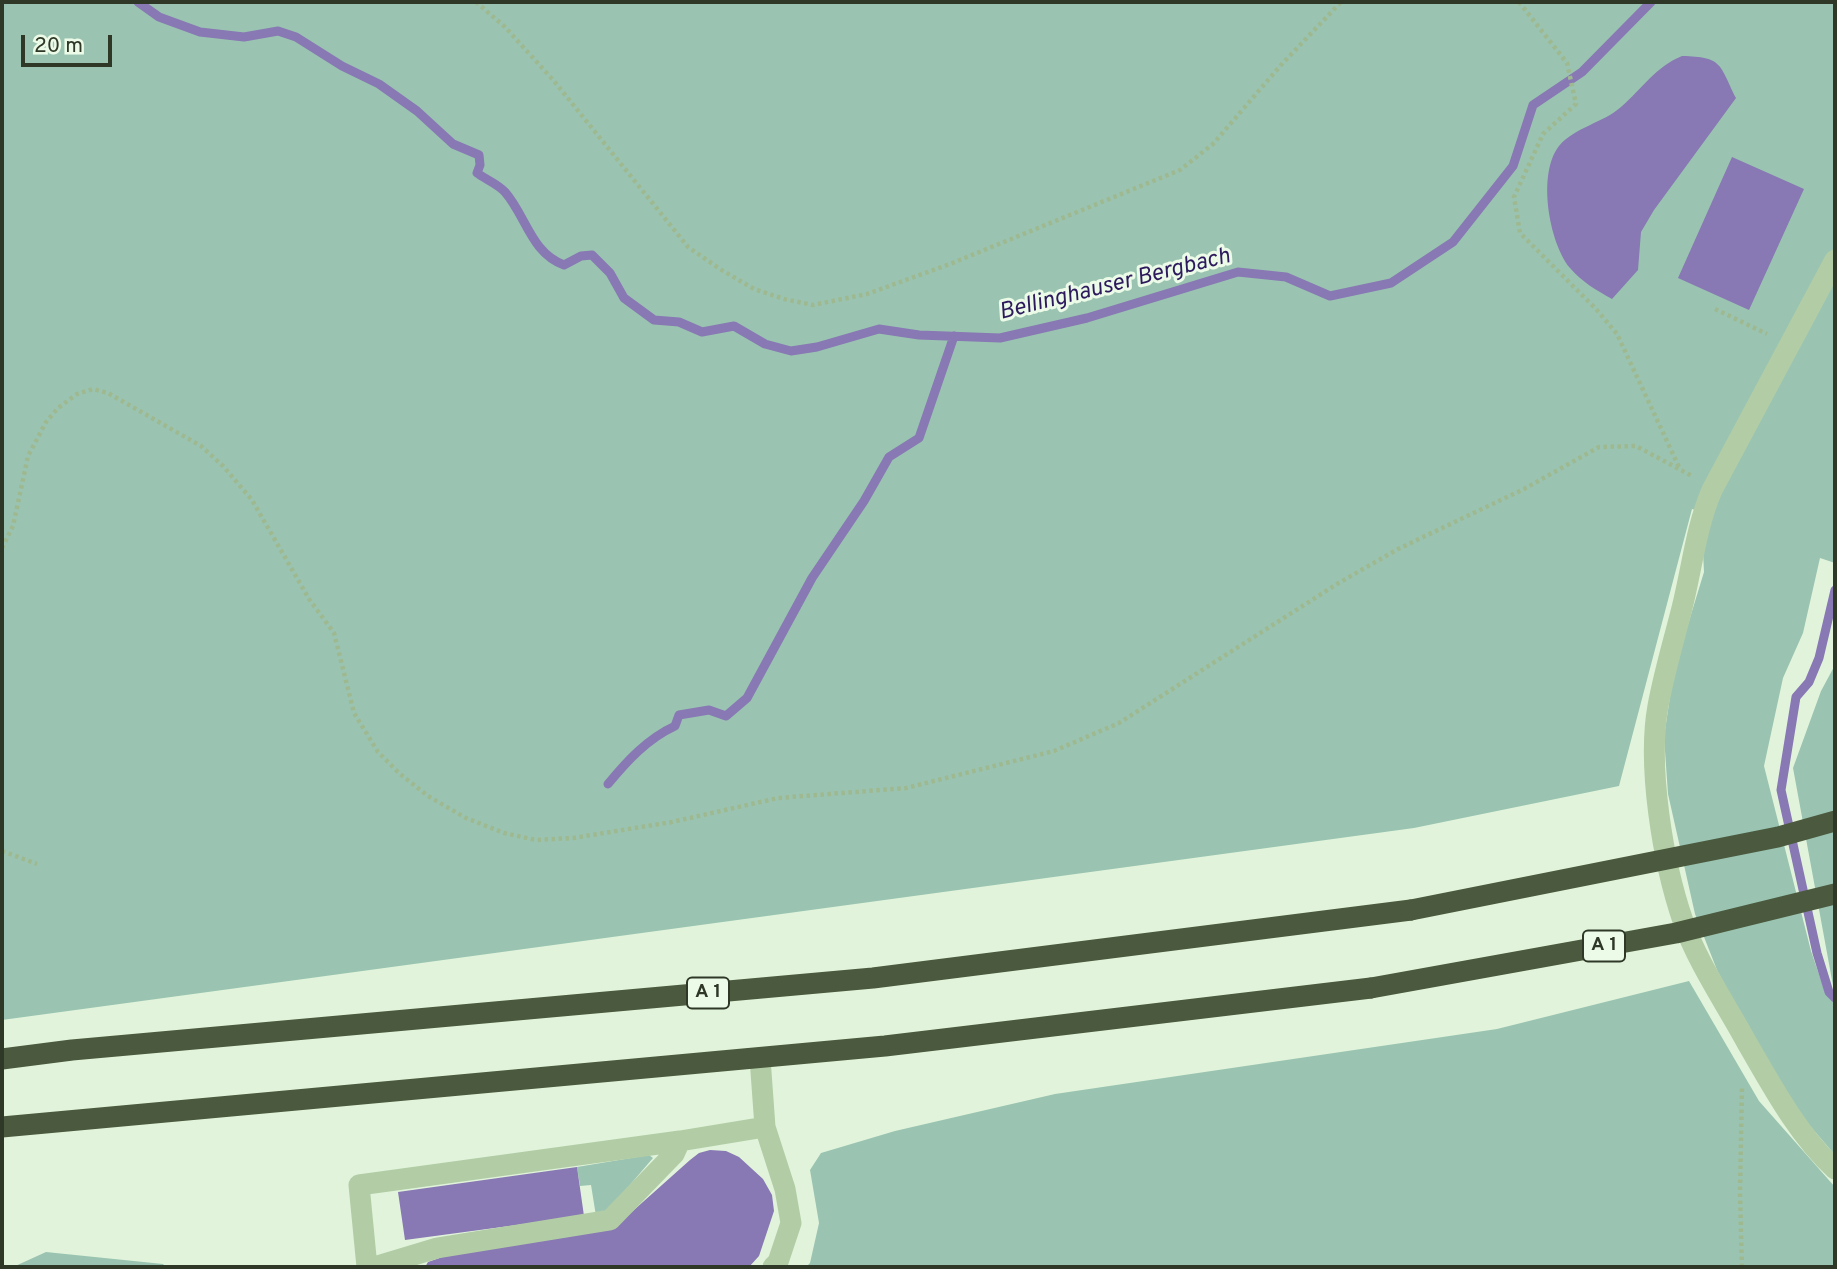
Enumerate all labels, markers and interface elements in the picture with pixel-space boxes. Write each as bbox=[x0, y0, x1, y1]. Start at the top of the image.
scale bar bbox=[24, 21, 116, 65]
text: 20 m bbox=[34, 33, 83, 60]
water label: Bellinghauser Bergbach bbox=[997, 244, 1233, 328]
road number: A 1 bbox=[1583, 930, 1625, 962]
road number: A 1 bbox=[687, 978, 729, 1009]

